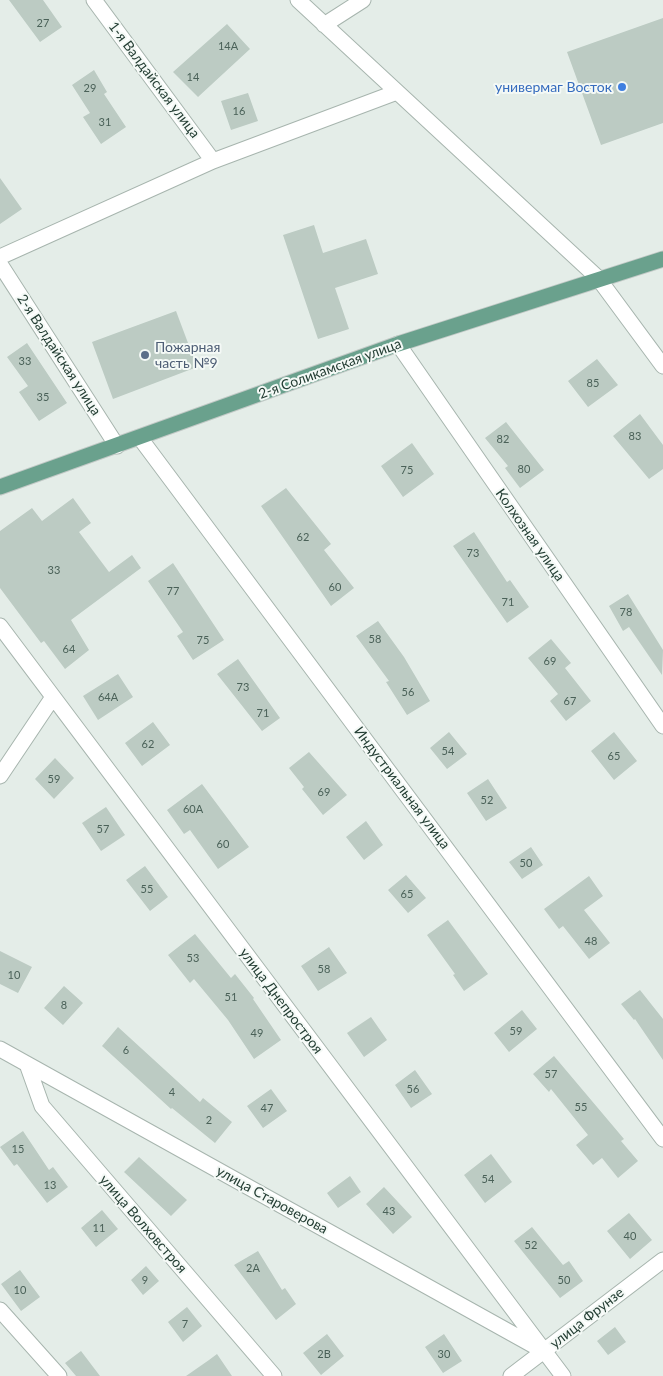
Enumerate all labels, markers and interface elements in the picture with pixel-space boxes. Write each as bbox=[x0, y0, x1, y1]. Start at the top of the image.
house number: 27 bbox=[37, 16, 49, 30]
street label: 1-я Валдайская улица bbox=[105, 19, 203, 141]
house number: 14А bbox=[218, 39, 238, 53]
house number: 14 bbox=[187, 70, 199, 84]
place label: универмаг Восток bbox=[495, 79, 612, 95]
house number: 29 bbox=[84, 81, 96, 95]
marker: универмаг Восток bbox=[616, 81, 628, 93]
house number: 16 bbox=[233, 104, 245, 118]
house number: 31 bbox=[99, 115, 111, 129]
street label: 2-я Валдайская улица bbox=[14, 291, 104, 419]
street label: 2-я Соликамская улица bbox=[256, 335, 404, 403]
place label: Пожарная часть №9 bbox=[155, 339, 220, 372]
marker: Пожарная часть №9 bbox=[139, 349, 151, 361]
house number: 33 bbox=[19, 354, 31, 368]
house number: 85 bbox=[587, 376, 599, 390]
house number: 35 bbox=[37, 390, 49, 404]
house number: 83 bbox=[629, 429, 641, 443]
house number: 82 bbox=[497, 432, 509, 446]
house number: 80 bbox=[518, 462, 530, 476]
house number: 75 bbox=[401, 463, 413, 477]
street label: Колхозная улица bbox=[492, 486, 568, 584]
house number: 62 bbox=[297, 530, 309, 544]
house number: 73 bbox=[467, 546, 479, 560]
house number: 33 bbox=[48, 563, 60, 577]
house number: 60 bbox=[329, 580, 341, 594]
house number: 77 bbox=[167, 584, 179, 598]
house number: 71 bbox=[502, 595, 514, 609]
house number: 78 bbox=[620, 605, 632, 619]
house number: 58 bbox=[369, 632, 381, 646]
house number: 75 bbox=[197, 633, 209, 647]
house number: 64 bbox=[63, 642, 75, 656]
house number: 69 bbox=[544, 654, 556, 668]
house number: 73 bbox=[237, 680, 249, 694]
house number: 56 bbox=[402, 685, 414, 699]
house number: 64А bbox=[98, 690, 118, 704]
house number: 67 bbox=[564, 694, 576, 708]
house number: 71 bbox=[257, 706, 269, 720]
street label: Индустриальная улица bbox=[350, 723, 454, 853]
house number: 62 bbox=[142, 737, 154, 751]
house number: 54 bbox=[442, 744, 454, 758]
house number: 65 bbox=[608, 749, 620, 763]
house number: 59 bbox=[48, 772, 60, 786]
house number: 69 bbox=[318, 785, 330, 799]
house number: 52 bbox=[481, 793, 493, 807]
house number: 60А bbox=[183, 802, 203, 816]
house number: 57 bbox=[97, 822, 109, 836]
house number: 60 bbox=[217, 837, 229, 851]
house number: 50 bbox=[520, 856, 532, 870]
house number: 55 bbox=[141, 882, 153, 896]
house number: 65 bbox=[401, 887, 413, 901]
house number: 48 bbox=[585, 934, 597, 948]
street label: улица Днепростроя bbox=[236, 945, 326, 1057]
house number: 53 bbox=[187, 951, 199, 965]
house number: 58 bbox=[318, 962, 330, 976]
house number: 10 bbox=[8, 968, 20, 982]
house number: 51 bbox=[225, 990, 237, 1004]
house number: 8 bbox=[61, 998, 67, 1012]
house number: 59 bbox=[510, 1024, 522, 1038]
house number: 49 bbox=[251, 1026, 263, 1040]
house number: 6 bbox=[123, 1043, 129, 1057]
house number: 57 bbox=[545, 1067, 557, 1081]
house number: 56 bbox=[407, 1082, 419, 1096]
house number: 4 bbox=[169, 1085, 175, 1099]
house number: 55 bbox=[575, 1100, 587, 1114]
house number: 47 bbox=[261, 1101, 273, 1115]
house number: 2 bbox=[206, 1113, 212, 1127]
house number: 15 bbox=[12, 1142, 24, 1156]
street label: улица Староверова bbox=[213, 1162, 331, 1238]
street label: улица Волховстроя bbox=[96, 1171, 190, 1277]
house number: 54 bbox=[482, 1172, 494, 1186]
house number: 13 bbox=[44, 1178, 56, 1192]
house number: 43 bbox=[383, 1204, 395, 1218]
house number: 11 bbox=[93, 1221, 105, 1235]
house number: 40 bbox=[624, 1229, 636, 1243]
house number: 52 bbox=[525, 1238, 537, 1252]
house number: 2А bbox=[246, 1261, 260, 1275]
house number: 9 bbox=[142, 1273, 148, 1287]
house number: 50 bbox=[558, 1273, 570, 1287]
house number: 10 bbox=[14, 1283, 26, 1297]
street label: улица Фрунзе bbox=[547, 1284, 627, 1352]
house number: 7 bbox=[182, 1317, 188, 1331]
house number: 2В bbox=[317, 1347, 331, 1361]
house number: 30 bbox=[438, 1347, 450, 1361]

